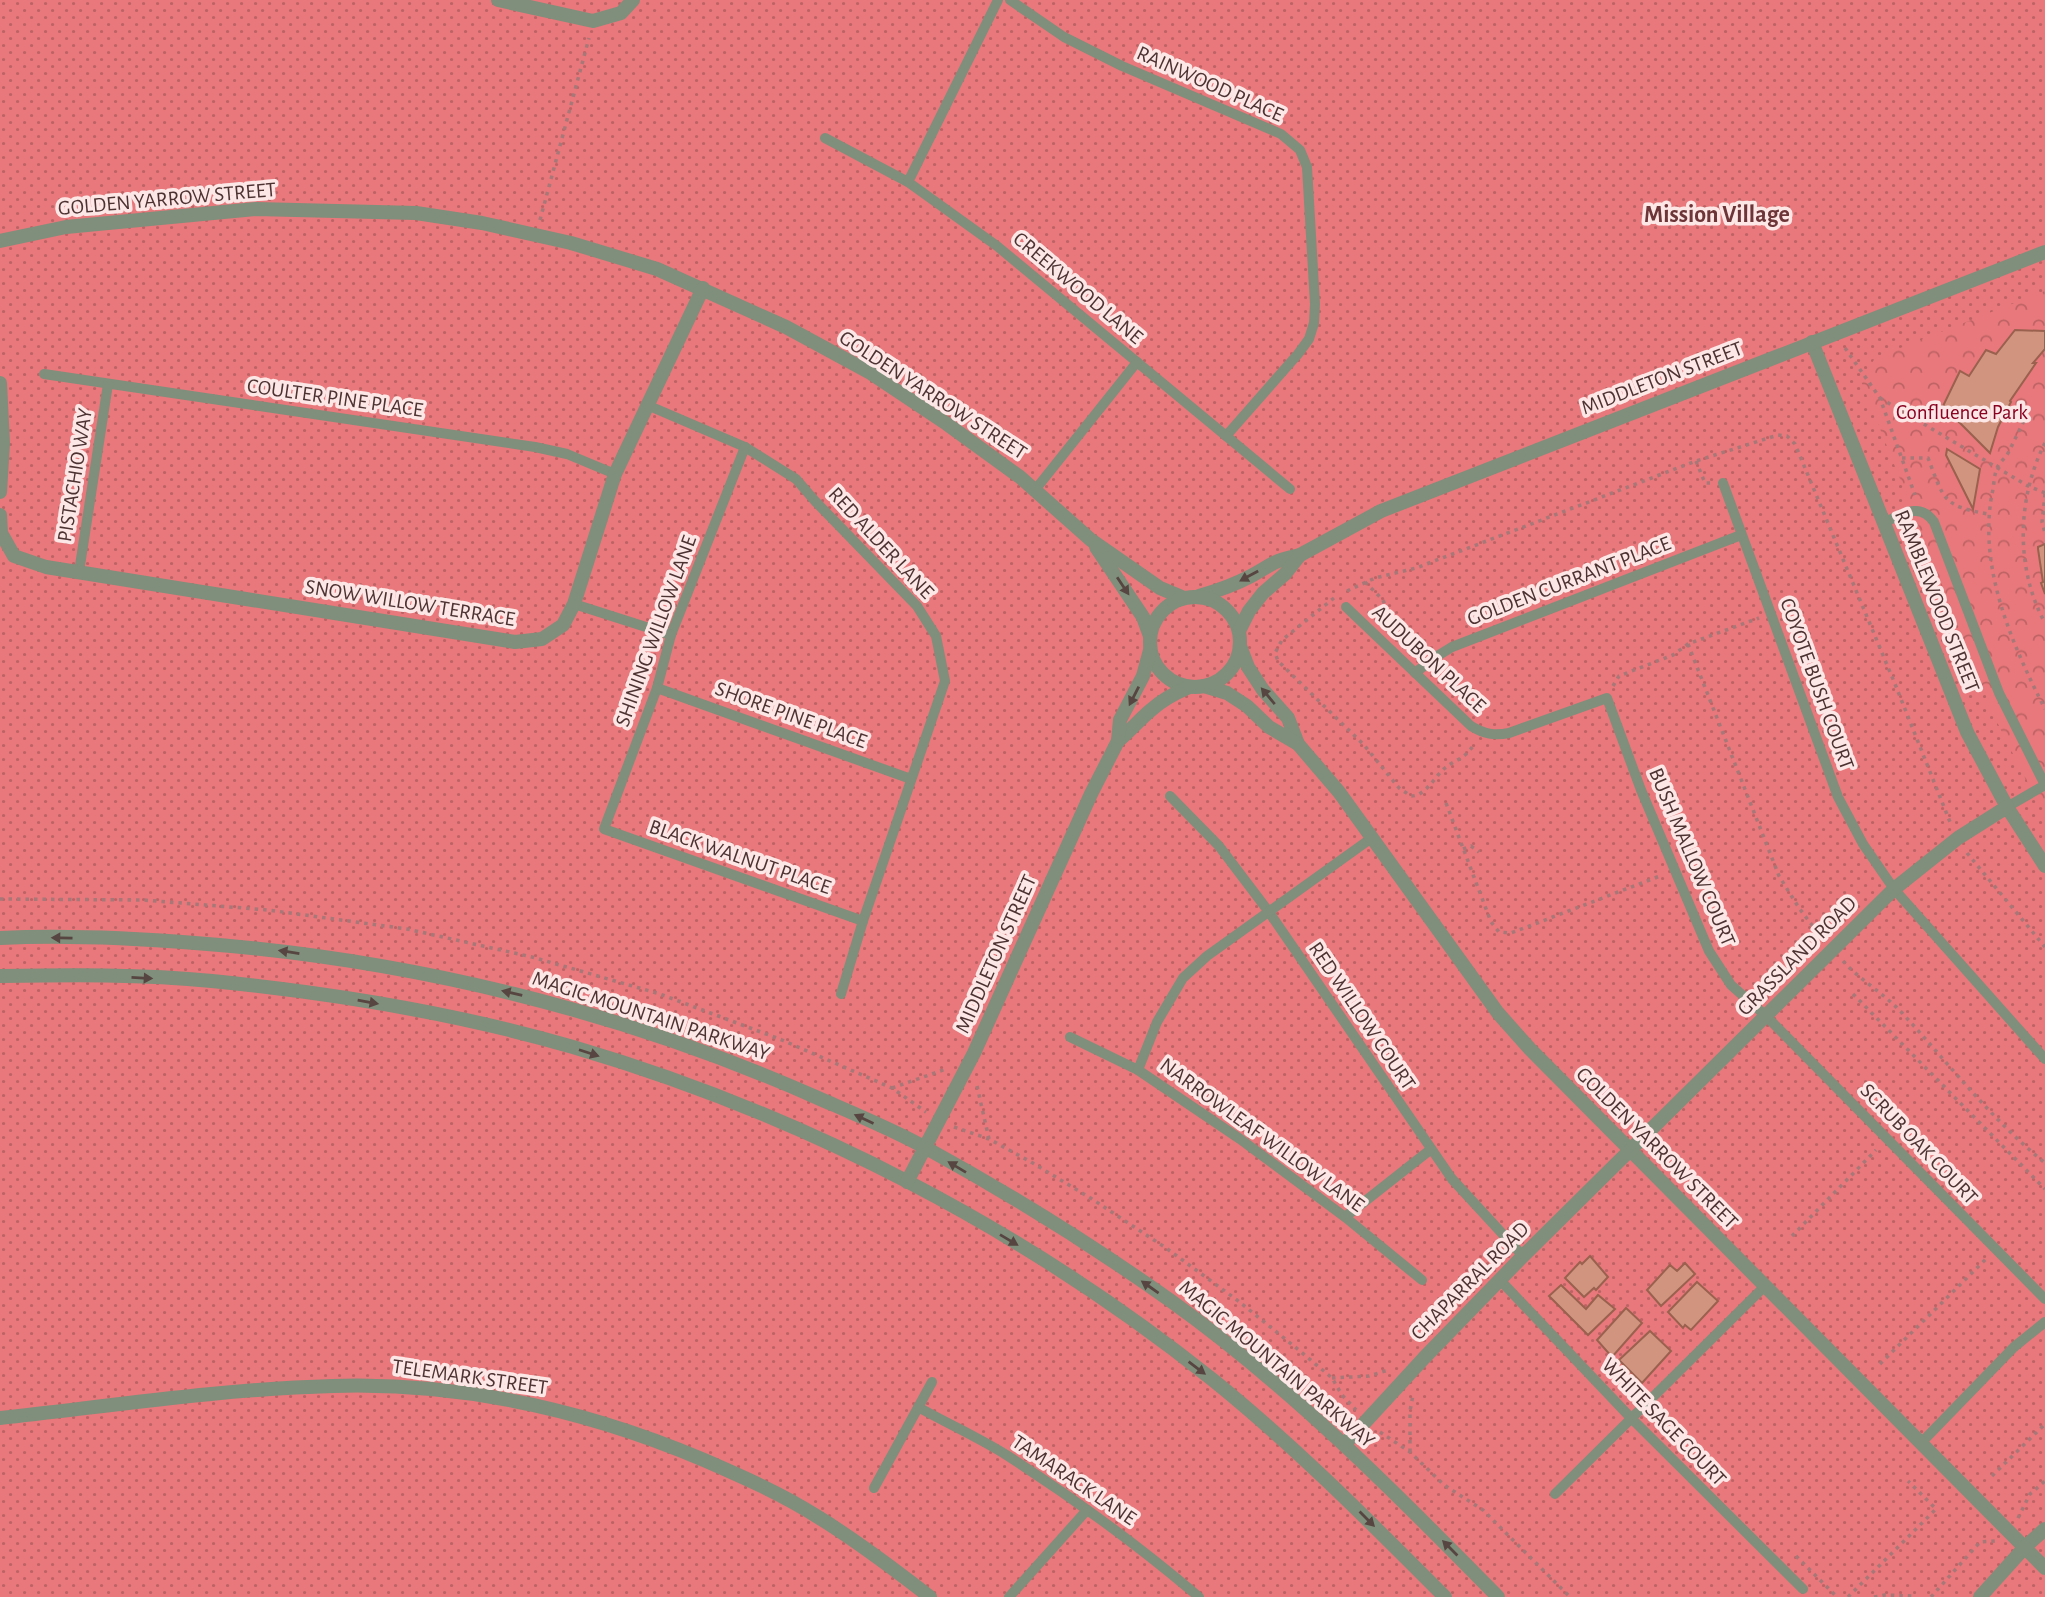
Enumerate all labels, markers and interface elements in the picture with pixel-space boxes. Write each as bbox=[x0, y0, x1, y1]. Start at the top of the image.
street label: RAINWOOD PLACE bbox=[1134, 42, 1286, 126]
street label: GOLDEN YARROW STREET bbox=[57, 179, 277, 219]
district label: Mission Village bbox=[1644, 203, 1790, 227]
street label: CREEKWOOD LANE bbox=[1009, 228, 1147, 348]
street label: GOLDEN YARROW STREET bbox=[836, 327, 1030, 463]
street label: MIDDLETON STREET bbox=[1578, 338, 1746, 418]
street label: COULTER PINE PLACE bbox=[246, 375, 424, 421]
park label: Confluence Park bbox=[1896, 402, 2028, 423]
street label: PISTACHIO WAY bbox=[54, 407, 96, 543]
street label: RED ALDER LANE bbox=[824, 483, 938, 603]
street label: RAMBLEWOOD STREET bbox=[1891, 507, 1983, 695]
street label: GOLDEN CURRANT PLACE bbox=[1464, 532, 1674, 630]
street label: SHINING WILLOW LANE bbox=[612, 533, 700, 729]
one-way arrow bbox=[1239, 570, 1259, 582]
street label: SNOW WILLOW TERRACE bbox=[304, 576, 516, 630]
one-way arrow bbox=[1116, 577, 1129, 596]
street label: COYOTE BUSH COURT bbox=[1776, 595, 1858, 773]
street label: AUDUBON PLACE bbox=[1368, 601, 1490, 717]
street label: SHORE PINE PLACE bbox=[712, 678, 870, 752]
one-way arrow bbox=[1128, 686, 1139, 706]
one-way arrow bbox=[1261, 687, 1276, 704]
street label: BUSH MALLOW COURT bbox=[1645, 765, 1739, 949]
street label: BLACK WALNUT PLACE bbox=[646, 816, 834, 898]
street label: MIDDLETON STREET bbox=[952, 872, 1040, 1036]
street label: GRASSLAND ROAD bbox=[1733, 892, 1861, 1020]
one-way arrow bbox=[51, 932, 73, 944]
street label: RED WILLOW COURT bbox=[1305, 938, 1419, 1094]
one-way arrow bbox=[278, 946, 300, 957]
street label: MAGIC MOUNTAIN PARKWAY bbox=[530, 968, 772, 1064]
one-way arrow bbox=[131, 972, 153, 983]
one-way arrow bbox=[501, 987, 523, 998]
one-way arrow bbox=[357, 997, 379, 1008]
one-way arrow bbox=[579, 1048, 600, 1059]
street label: NARROWLEAF WILLOW LANE bbox=[1156, 1054, 1368, 1216]
street label: GOLDEN YARROW STREET bbox=[1572, 1063, 1742, 1233]
street label: SCRUB OAK COURT bbox=[1856, 1080, 1982, 1208]
one-way arrow bbox=[854, 1113, 874, 1125]
one-way arrow bbox=[947, 1161, 967, 1173]
street label: CHAPARRAL ROAD bbox=[1407, 1218, 1533, 1344]
one-way arrow bbox=[1000, 1233, 1019, 1246]
street label: MAGIC MOUNTAIN PARKWAY bbox=[1175, 1276, 1379, 1452]
one-way arrow bbox=[1141, 1280, 1159, 1294]
street label: WHITE SAGE COURT bbox=[1598, 1354, 1730, 1490]
street label: TELEMARK STREET bbox=[391, 1356, 549, 1398]
one-way arrow bbox=[1188, 1361, 1206, 1375]
street label: TAMARACK LANE bbox=[1008, 1431, 1140, 1529]
one-way arrow bbox=[1359, 1510, 1375, 1527]
one-way arrow bbox=[1442, 1540, 1459, 1557]

